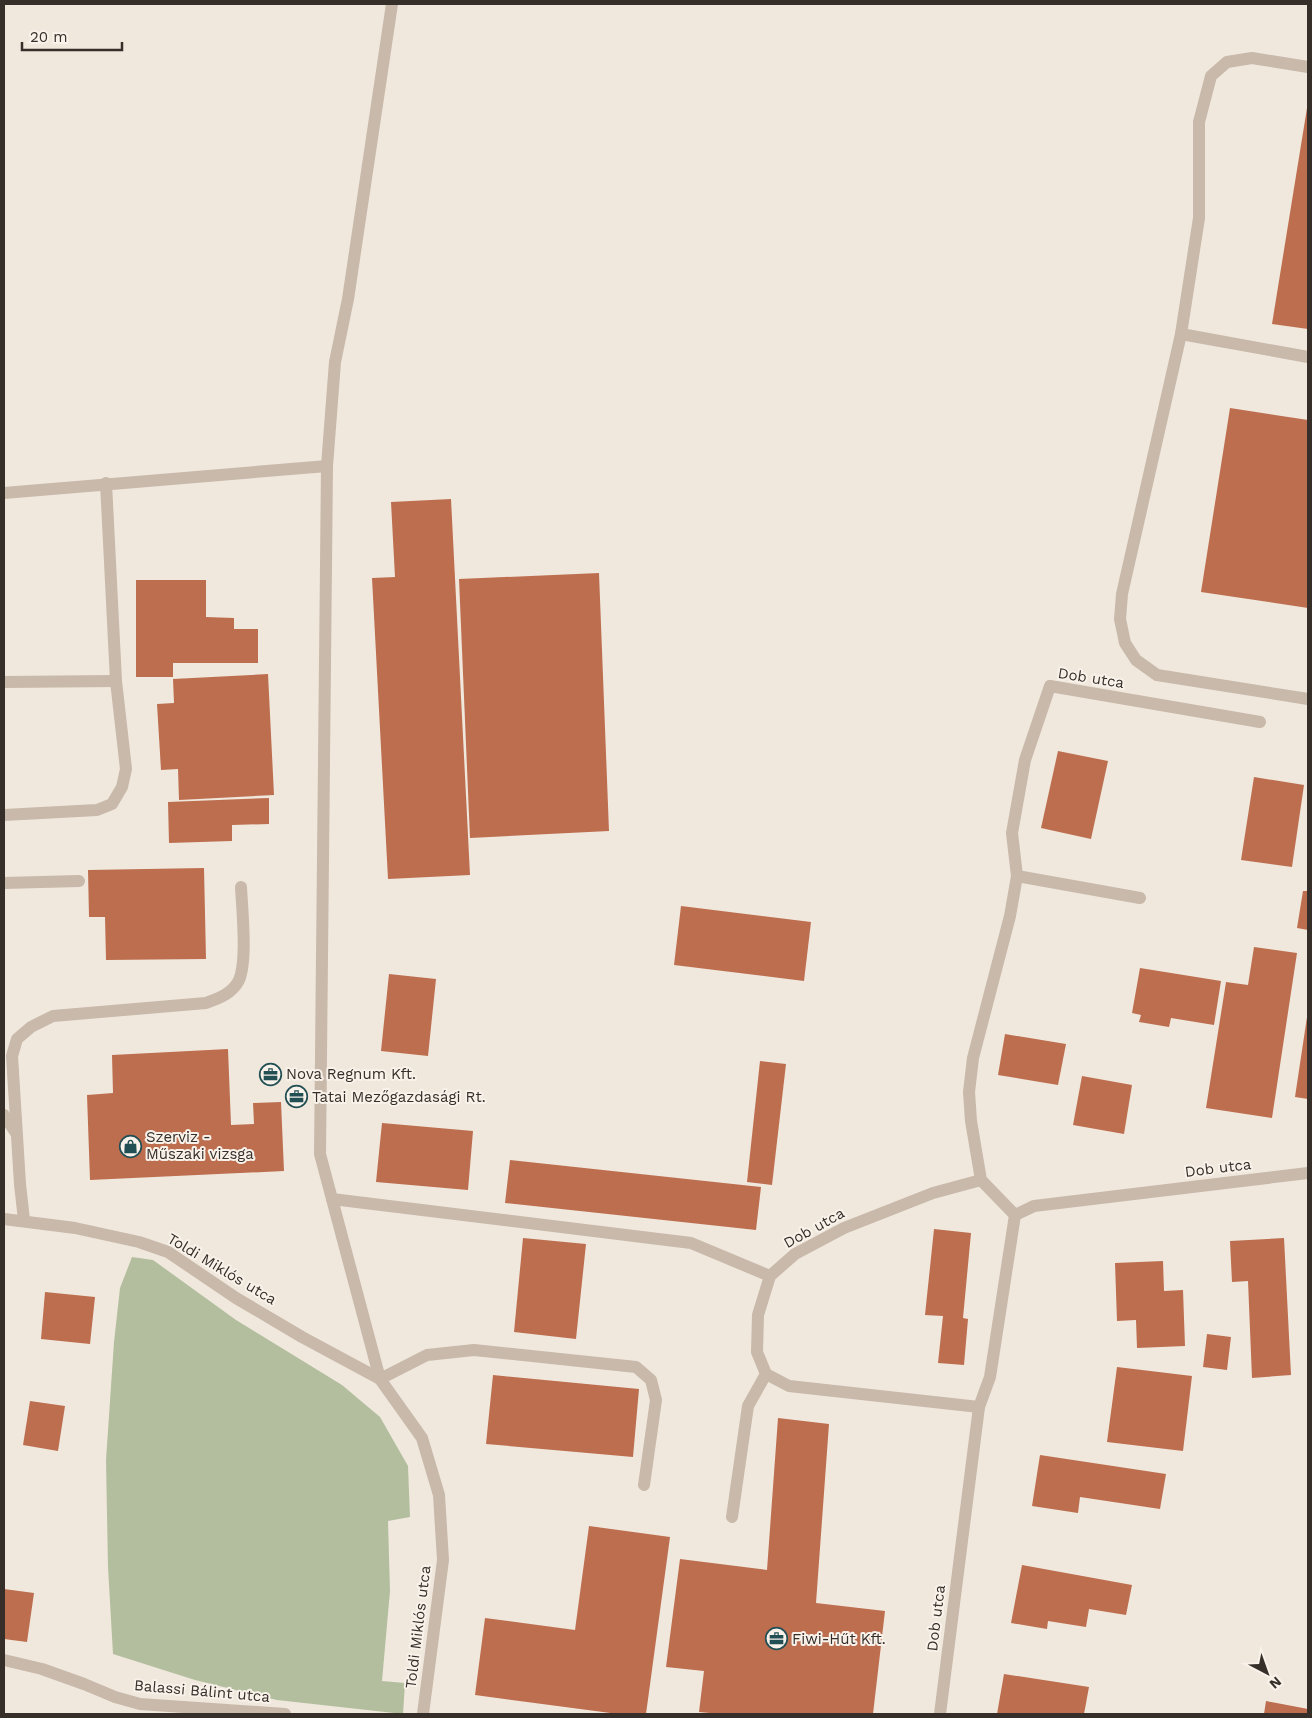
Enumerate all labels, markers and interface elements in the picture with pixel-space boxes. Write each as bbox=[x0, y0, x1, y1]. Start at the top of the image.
scale bar bbox=[22, 20, 122, 52]
text: 20 m bbox=[30, 28, 68, 46]
street label: Dob utca bbox=[1057, 664, 1126, 692]
office icon: Nova Regnum Kft. bbox=[258, 1062, 282, 1086]
place label: Nova Regnum Kft. bbox=[286, 1065, 416, 1083]
office icon: Tatai Mezőgazdasági Rt. bbox=[284, 1085, 308, 1109]
place label: Tatai Mezőgazdasági Rt. bbox=[312, 1088, 486, 1106]
place label: Szerviz - Műszaki vizsga bbox=[146, 1128, 254, 1163]
shop icon: Szerviz - Műszaki vizsga bbox=[118, 1134, 142, 1158]
street label: Dob utca bbox=[1184, 1155, 1253, 1181]
street label: Dob utca bbox=[780, 1204, 848, 1252]
street label: Toldi Miklós utca bbox=[164, 1229, 280, 1309]
street label: Toldi Miklós utca bbox=[402, 1564, 435, 1690]
street label: Dob utca bbox=[923, 1583, 949, 1652]
office icon: Fiwi-Hűt Kft. bbox=[764, 1627, 788, 1651]
place label: Fiwi-Hűt Kft. bbox=[792, 1630, 886, 1648]
north arrow bbox=[1242, 1648, 1292, 1698]
text: N bbox=[1266, 1673, 1285, 1692]
street label: Balassi Bálint utca bbox=[133, 1676, 271, 1706]

